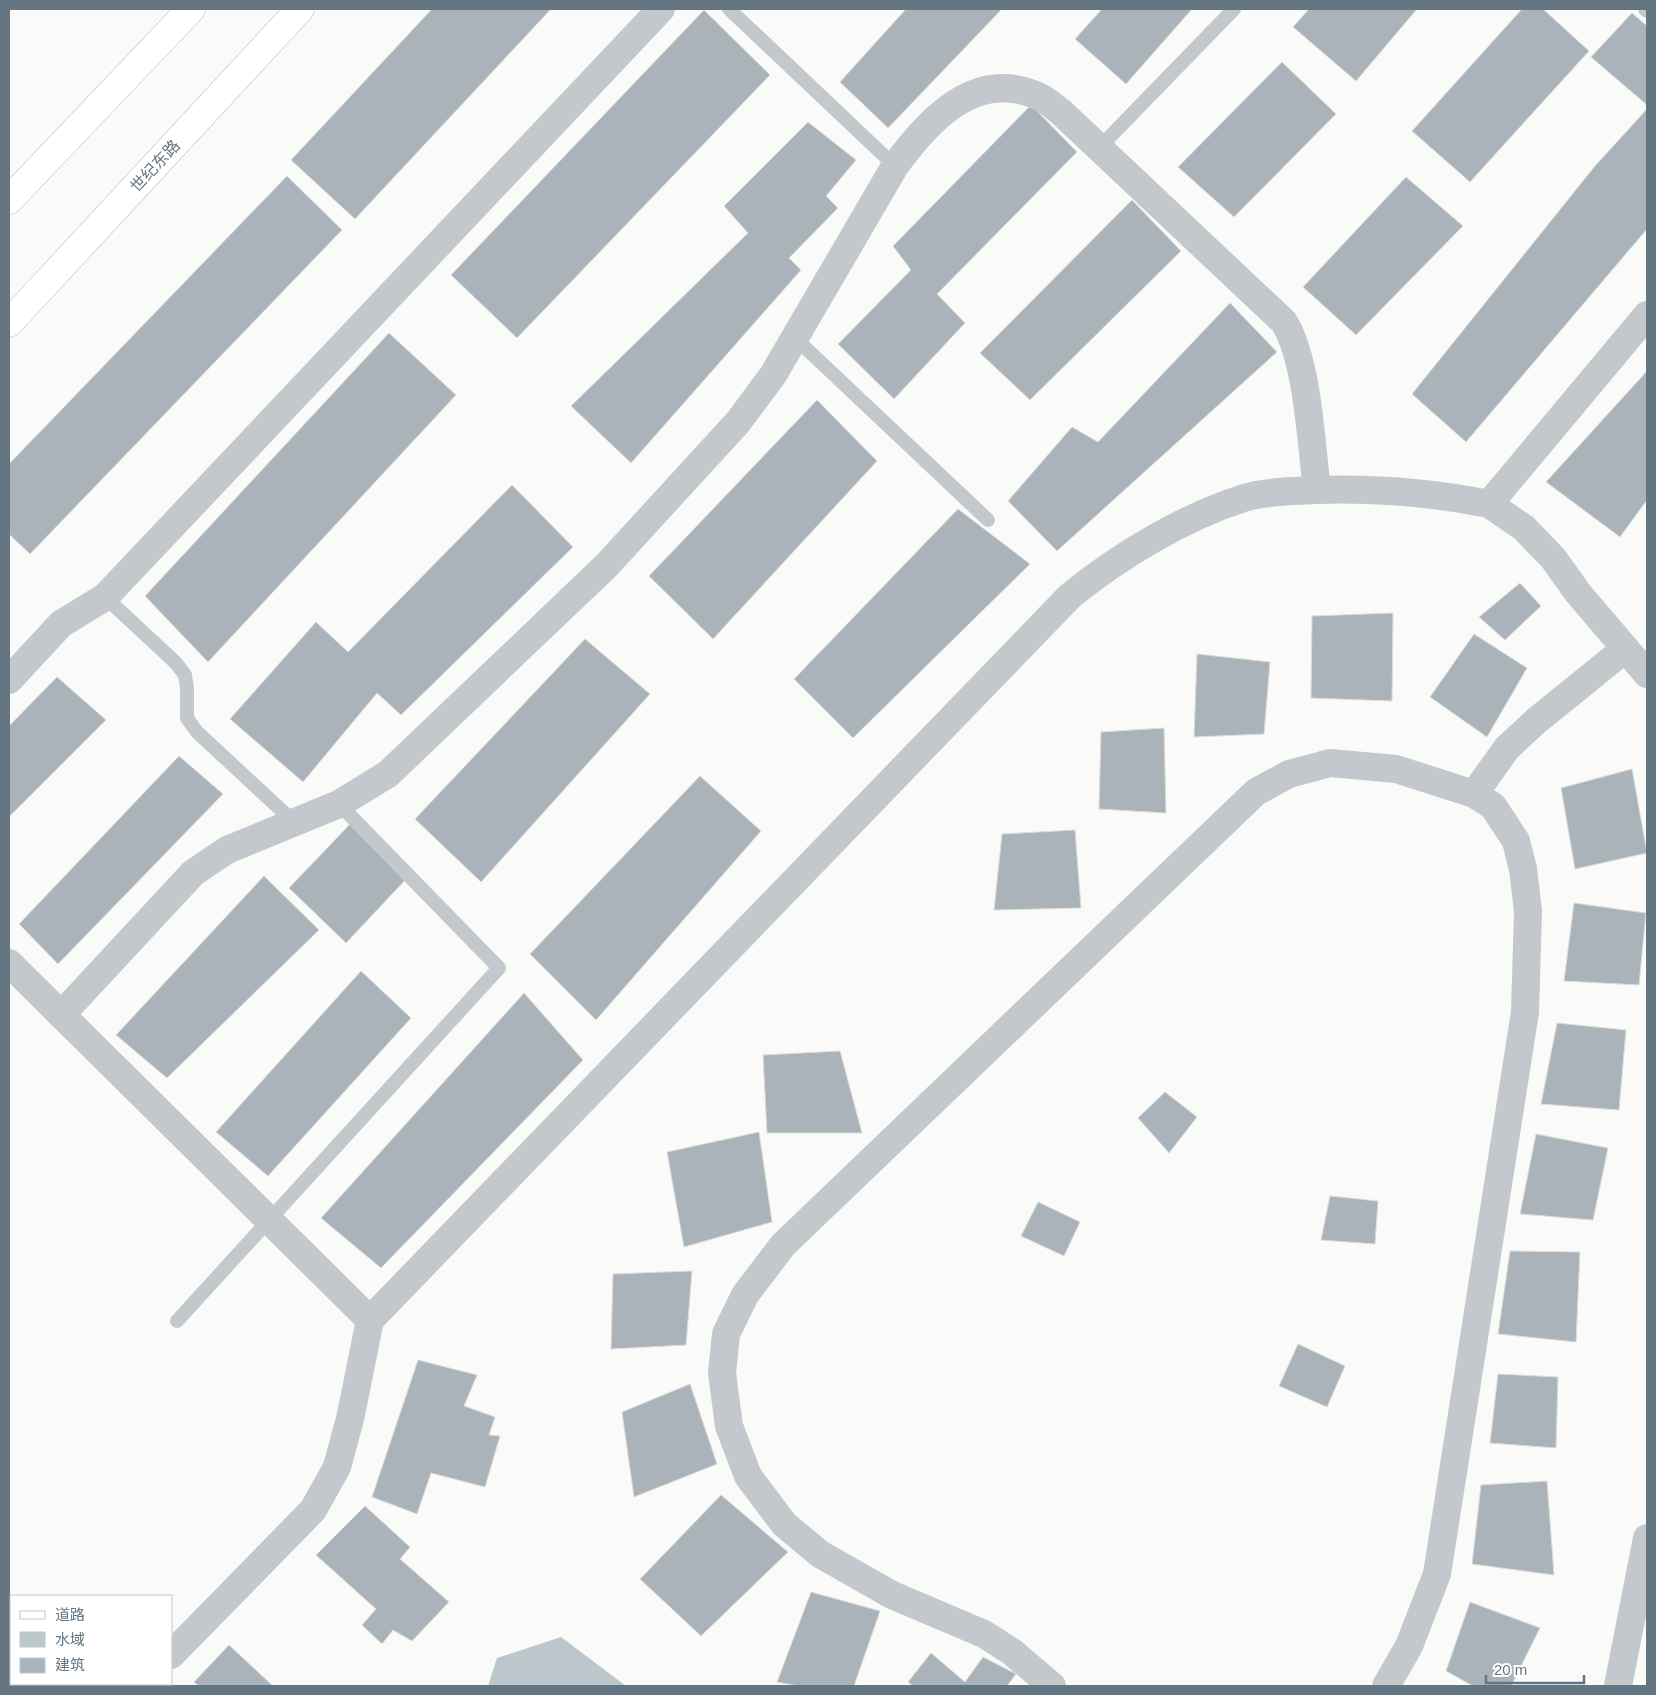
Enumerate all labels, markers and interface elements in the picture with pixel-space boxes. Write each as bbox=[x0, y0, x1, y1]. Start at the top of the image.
street label: 世纪东路 bbox=[127, 137, 183, 195]
legend bbox=[10, 1595, 172, 1685]
text: 道路 bbox=[55, 1606, 85, 1623]
text: 水域 bbox=[55, 1631, 85, 1648]
scale bar bbox=[1486, 1652, 1584, 1684]
text: 建筑 bbox=[55, 1656, 85, 1673]
text: 20 m bbox=[1494, 1661, 1527, 1678]

